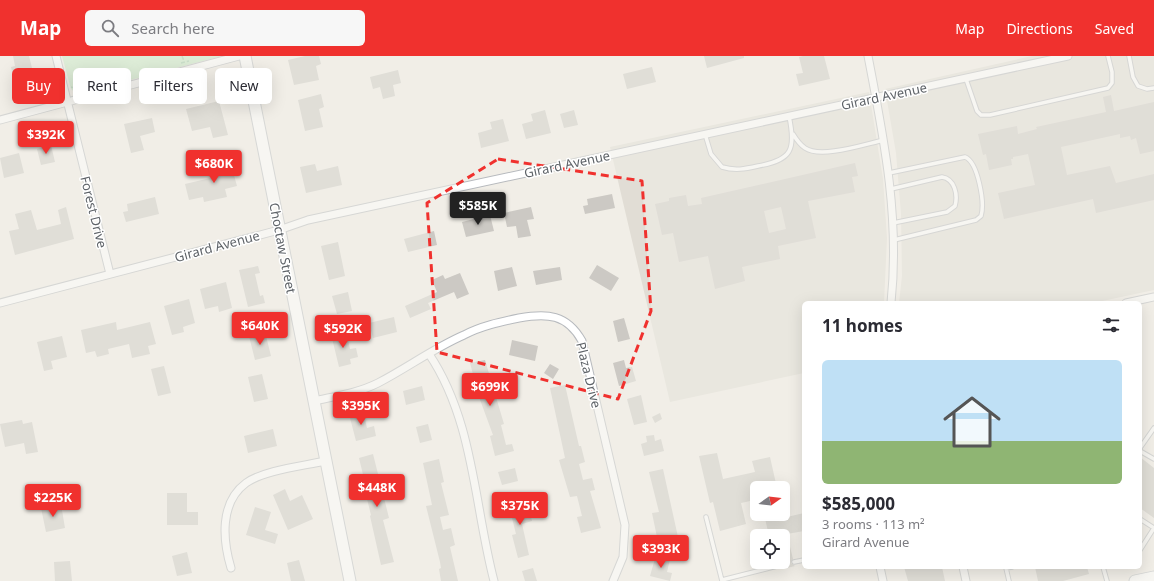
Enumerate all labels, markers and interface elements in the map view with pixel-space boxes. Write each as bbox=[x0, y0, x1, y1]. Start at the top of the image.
search box bbox=[85, 10, 365, 46]
text: Map bbox=[20, 15, 61, 41]
icon: search bbox=[99, 17, 121, 39]
text: Search here bbox=[131, 18, 215, 38]
text: Map bbox=[955, 19, 984, 38]
text: Directions bbox=[1006, 19, 1073, 38]
text: Saved bbox=[1095, 19, 1134, 38]
chip: Buy bbox=[12, 68, 65, 104]
chip: Rent bbox=[73, 68, 131, 104]
chip: Filters bbox=[139, 68, 207, 104]
chip: New bbox=[215, 68, 272, 104]
street label: Girard Avenue bbox=[839, 78, 929, 114]
pin: $392K bbox=[18, 121, 74, 155]
text: $392K bbox=[27, 125, 65, 143]
street label: Girard Avenue bbox=[522, 146, 612, 182]
pin: $680K bbox=[186, 150, 242, 184]
text: $680K bbox=[195, 154, 233, 172]
street label: Forest Drive bbox=[76, 174, 112, 250]
pin: $585K bbox=[450, 192, 506, 226]
text: $585K bbox=[459, 196, 497, 214]
street label: Choctaw Street bbox=[265, 201, 301, 295]
street label: Girard Avenue bbox=[172, 226, 262, 266]
pin: $640K bbox=[232, 312, 288, 346]
text: 11 homes bbox=[822, 314, 903, 337]
icon: filters bbox=[1100, 314, 1122, 336]
pin: $592K bbox=[315, 315, 371, 349]
text: $640K bbox=[241, 316, 279, 334]
text: $592K bbox=[324, 319, 362, 337]
street label: Plaza Drive bbox=[572, 340, 606, 410]
pin: $699K bbox=[462, 373, 518, 407]
text: $699K bbox=[471, 377, 509, 395]
icon: home bbox=[936, 386, 1008, 458]
pin: $395K bbox=[333, 392, 389, 426]
text: $395K bbox=[342, 396, 380, 414]
pin: $448K bbox=[349, 474, 405, 508]
text: $448K bbox=[358, 478, 396, 496]
north arrow bbox=[750, 481, 790, 521]
map controls bbox=[750, 481, 790, 569]
pin: $225K bbox=[25, 484, 81, 518]
text: $225K bbox=[34, 488, 72, 506]
pin: $375K bbox=[492, 492, 548, 526]
text: $585,000 bbox=[822, 492, 895, 515]
text: $375K bbox=[501, 496, 539, 514]
text: 3 rooms · 113 m² bbox=[822, 515, 925, 533]
button: locate bbox=[750, 529, 790, 569]
text: Girard Avenue bbox=[822, 533, 909, 551]
pin: $393K bbox=[633, 535, 689, 569]
text: $393K bbox=[642, 539, 680, 557]

